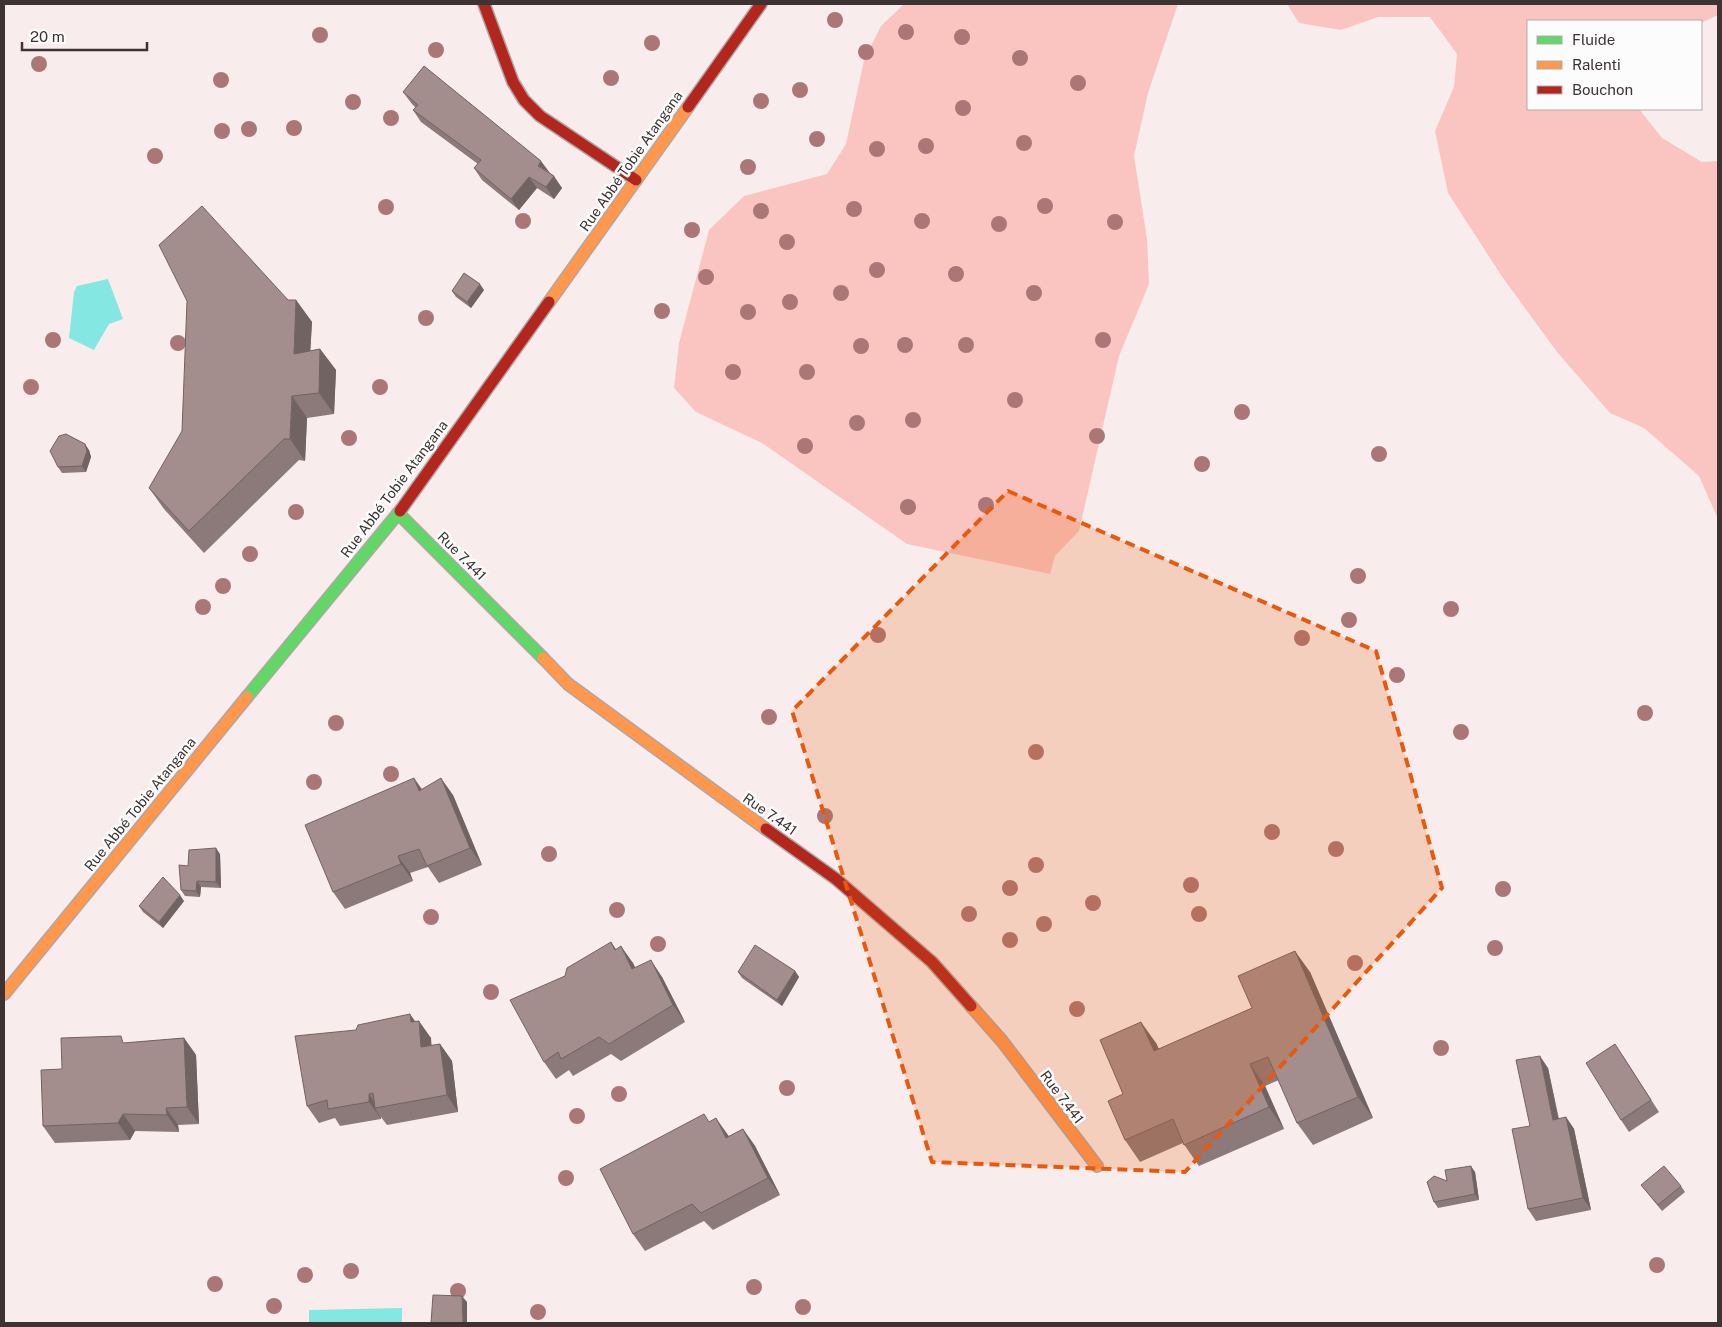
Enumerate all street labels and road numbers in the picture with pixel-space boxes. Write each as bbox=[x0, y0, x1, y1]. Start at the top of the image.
street label: Rue Abbé Tobie Atangana bbox=[576, 88, 686, 234]
street label: Rue Abbé Tobie Atangana bbox=[337, 417, 451, 561]
street label: Rue 7.441 bbox=[434, 528, 490, 584]
street label: Rue Abbé Tobie Atangana bbox=[81, 734, 199, 874]
street label: Rue 7.441 bbox=[740, 790, 800, 838]
street label: Rue 7.441 bbox=[1037, 1068, 1087, 1126]

